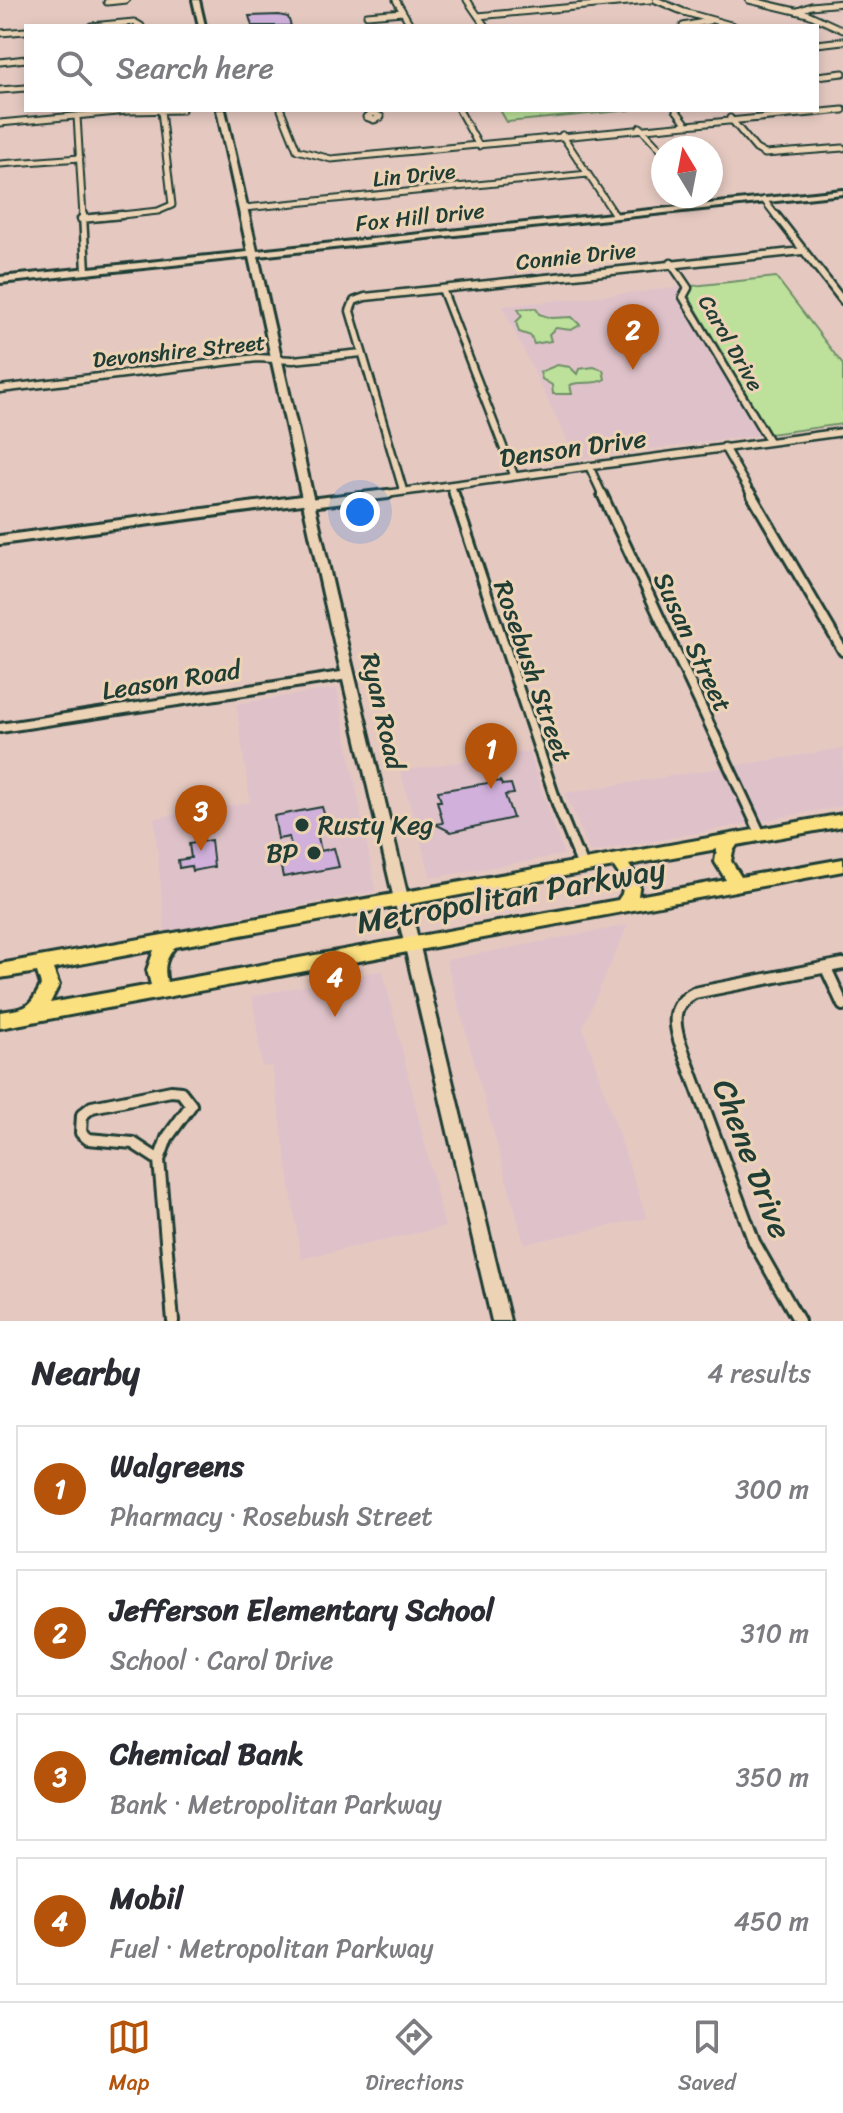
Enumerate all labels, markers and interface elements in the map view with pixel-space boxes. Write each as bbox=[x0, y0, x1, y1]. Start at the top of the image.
search box bbox=[24, 24, 819, 112]
text: Search here bbox=[116, 41, 274, 95]
icon: search bbox=[52, 46, 96, 90]
north arrow bbox=[651, 136, 723, 208]
street label: Lin Drive bbox=[371, 151, 458, 199]
street label: Fox Hill Drive bbox=[353, 191, 487, 243]
street label: Connie Drive bbox=[514, 230, 638, 282]
street label: Carol Drive bbox=[687, 287, 775, 399]
pin: 2 bbox=[607, 304, 659, 370]
street label: Devonshire Street bbox=[91, 322, 268, 379]
street label: Denson Drive bbox=[497, 415, 649, 481]
your location bbox=[340, 492, 380, 532]
street label: Susan Street bbox=[640, 564, 746, 720]
street label: Rosebush Street bbox=[480, 574, 586, 768]
street label: Leason Road bbox=[98, 646, 246, 714]
street label: Ryan Road bbox=[347, 648, 419, 776]
pin: 1 bbox=[465, 723, 517, 789]
pin: 3 bbox=[175, 785, 227, 851]
place label: Rusty Keg bbox=[318, 802, 433, 848]
marker: Rusty Keg bbox=[293, 816, 311, 834]
place label: BP bbox=[266, 830, 298, 876]
street label: Metropolitan Parkway bbox=[352, 841, 670, 951]
marker: BP bbox=[305, 844, 323, 862]
pin: 4 bbox=[309, 951, 361, 1017]
street label: Chene Drive bbox=[695, 1071, 809, 1247]
text: Nearby bbox=[32, 1343, 140, 1403]
text: 4 results bbox=[707, 1350, 811, 1396]
text: Walgreens bbox=[110, 1439, 244, 1493]
text: 1 bbox=[54, 1466, 66, 1512]
text: 300 m bbox=[735, 1466, 809, 1512]
text: Pharmacy · Rosebush Street bbox=[110, 1493, 433, 1539]
text: Jefferson Elementary School bbox=[110, 1583, 494, 1637]
text: 2 bbox=[52, 1610, 68, 1656]
text: 310 m bbox=[740, 1610, 809, 1656]
text: School · Carol Drive bbox=[110, 1637, 333, 1683]
text: Chemical Bank bbox=[110, 1727, 304, 1781]
text: 3 bbox=[53, 1754, 67, 1800]
text: 350 m bbox=[736, 1754, 809, 1800]
text: Bank · Metropolitan Parkway bbox=[110, 1781, 442, 1827]
text: Mobil bbox=[110, 1871, 183, 1925]
text: 4 bbox=[52, 1898, 68, 1944]
text: 450 m bbox=[734, 1898, 809, 1944]
text: Fuel · Metropolitan Parkway bbox=[110, 1925, 433, 1971]
tab: Map bbox=[107, 2015, 151, 2102]
tab: Directions bbox=[365, 2015, 464, 2102]
tab: Saved bbox=[678, 2015, 736, 2102]

